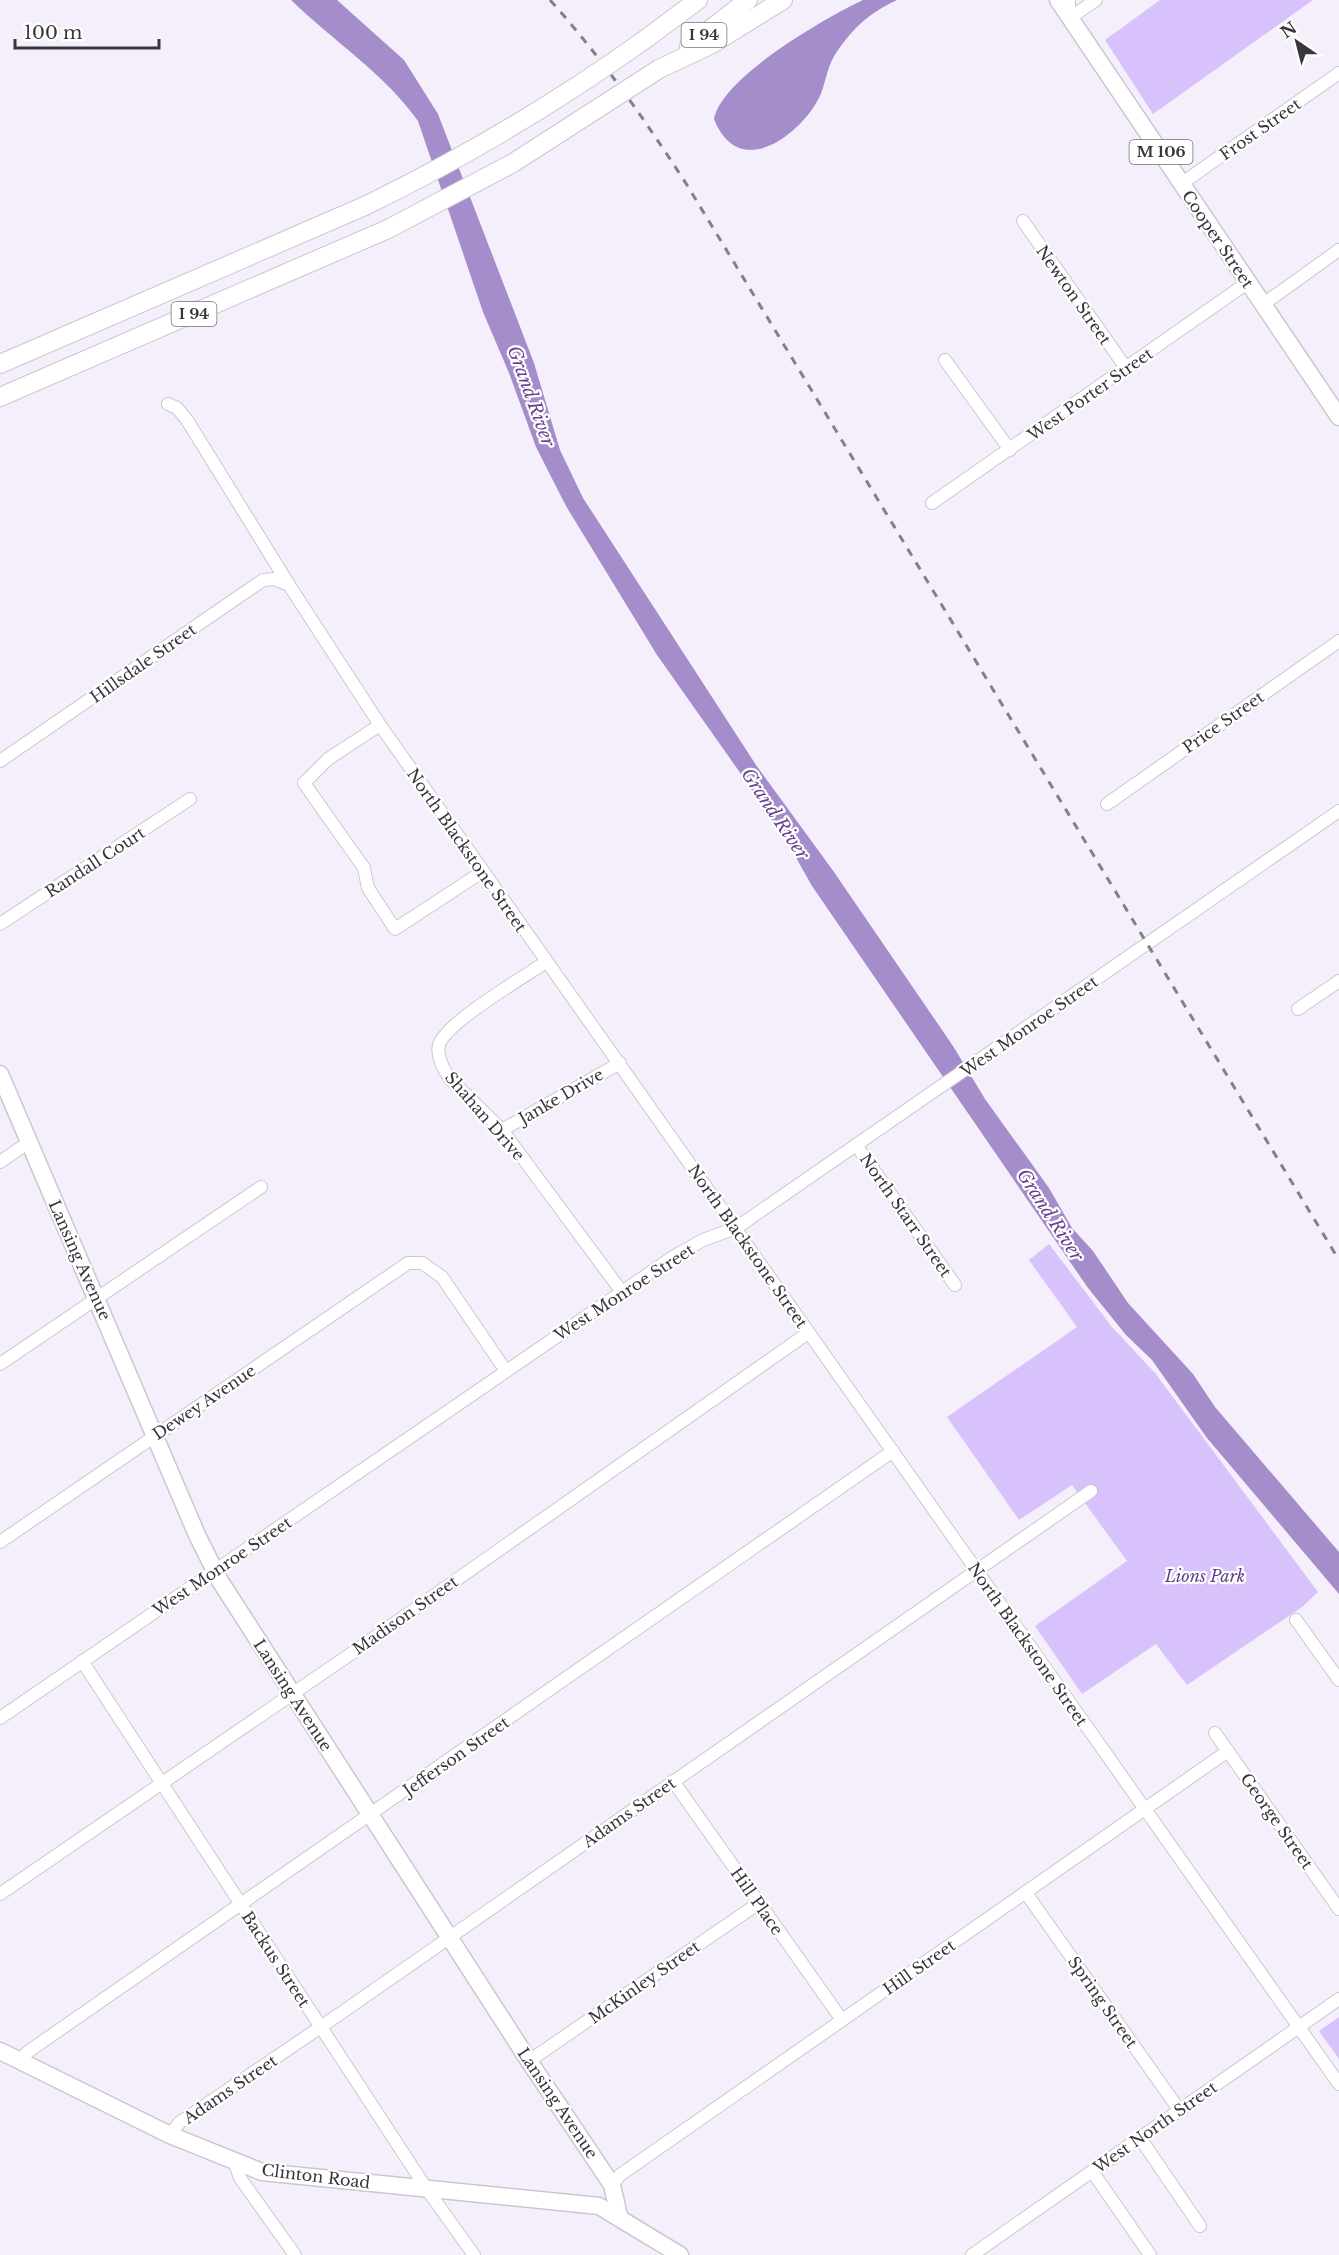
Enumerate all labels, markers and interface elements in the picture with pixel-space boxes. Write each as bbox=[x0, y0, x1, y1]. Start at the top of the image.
scale bar bbox=[15, 12, 159, 50]
north arrow bbox=[1267, 12, 1327, 72]
text: N bbox=[1276, 17, 1300, 42]
text: 100 m bbox=[24, 22, 82, 44]
road number: I 94 bbox=[682, 23, 726, 47]
street label: Frost Street bbox=[1216, 94, 1304, 164]
road number: M 106 bbox=[1130, 140, 1192, 164]
street label: Cooper Street bbox=[1178, 186, 1258, 292]
street label: Newton Street bbox=[1032, 241, 1116, 349]
road number: I 94 bbox=[172, 302, 216, 326]
water label: Grand River bbox=[503, 343, 560, 450]
street label: West Porter Street bbox=[1023, 343, 1157, 445]
street label: Hillsdale Street bbox=[86, 619, 200, 707]
street label: Price Street bbox=[1179, 687, 1267, 757]
street label: North Blackstone Street bbox=[403, 764, 531, 936]
water label: Grand River bbox=[736, 764, 814, 865]
street label: Randall Court bbox=[41, 822, 149, 902]
street label: West Monroe Street bbox=[956, 971, 1101, 1082]
street label: Janke Drive bbox=[513, 1064, 607, 1129]
street label: Shahan Drive bbox=[441, 1067, 529, 1165]
street label: North Starr Street bbox=[856, 1149, 956, 1281]
street label: North Blackstone Street bbox=[684, 1160, 812, 1332]
water label: Grand River bbox=[1012, 1165, 1088, 1266]
street label: Lansing Avenue bbox=[45, 1197, 115, 1323]
street label: West Monroe Street bbox=[549, 1239, 698, 1345]
street label: Dewey Avenue bbox=[149, 1360, 259, 1444]
street label: West Monroe Street bbox=[148, 1512, 295, 1620]
street label: North Blackstone Street bbox=[964, 1558, 1092, 1730]
park label: Lions Park bbox=[1164, 1566, 1245, 1586]
street label: Madison Street bbox=[348, 1571, 462, 1659]
street label: Lansing Avenue bbox=[249, 1635, 337, 1755]
street label: Jefferson Street bbox=[397, 1712, 513, 1801]
street label: George Street bbox=[1237, 1769, 1317, 1873]
street label: Adams Street bbox=[578, 1773, 679, 1852]
street label: Hill Place bbox=[726, 1863, 788, 1939]
street label: Backus Street bbox=[238, 1907, 314, 2011]
street label: Hill Street bbox=[879, 1935, 959, 1999]
street label: McKinley Street bbox=[585, 1936, 703, 2028]
street label: Spring Street bbox=[1064, 1952, 1142, 2052]
street label: Lansing Avenue bbox=[513, 2044, 603, 2162]
street label: Adams Street bbox=[178, 2050, 281, 2128]
street label: West North Street bbox=[1088, 2077, 1221, 2178]
street label: Clinton Road bbox=[261, 2159, 372, 2193]

